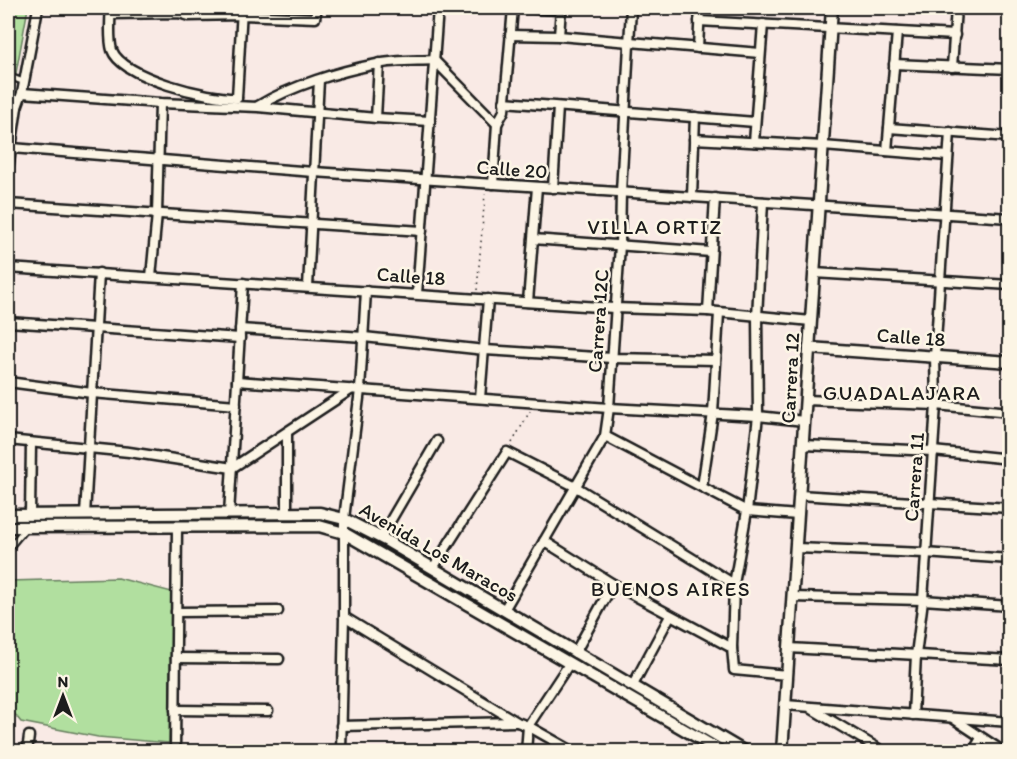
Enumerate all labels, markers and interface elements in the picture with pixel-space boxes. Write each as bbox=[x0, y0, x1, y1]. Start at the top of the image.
street label: Calle 20 bbox=[476, 155, 548, 183]
district label: VILLA ORTIZ bbox=[587, 214, 723, 239]
street label: Calle 18 bbox=[376, 262, 446, 290]
street label: Carrera 12C bbox=[582, 268, 614, 374]
street label: Calle 18 bbox=[876, 323, 946, 351]
street label: Carrera 12 bbox=[776, 332, 804, 424]
district label: GUADALAJARA bbox=[823, 380, 981, 405]
street label: Carrera 11 bbox=[899, 431, 929, 523]
street label: Avenida Los Maracos bbox=[355, 497, 523, 607]
district label: BUENOS AIRES bbox=[591, 576, 751, 601]
north arrow bbox=[33, 666, 93, 726]
text: N bbox=[58, 672, 68, 691]

